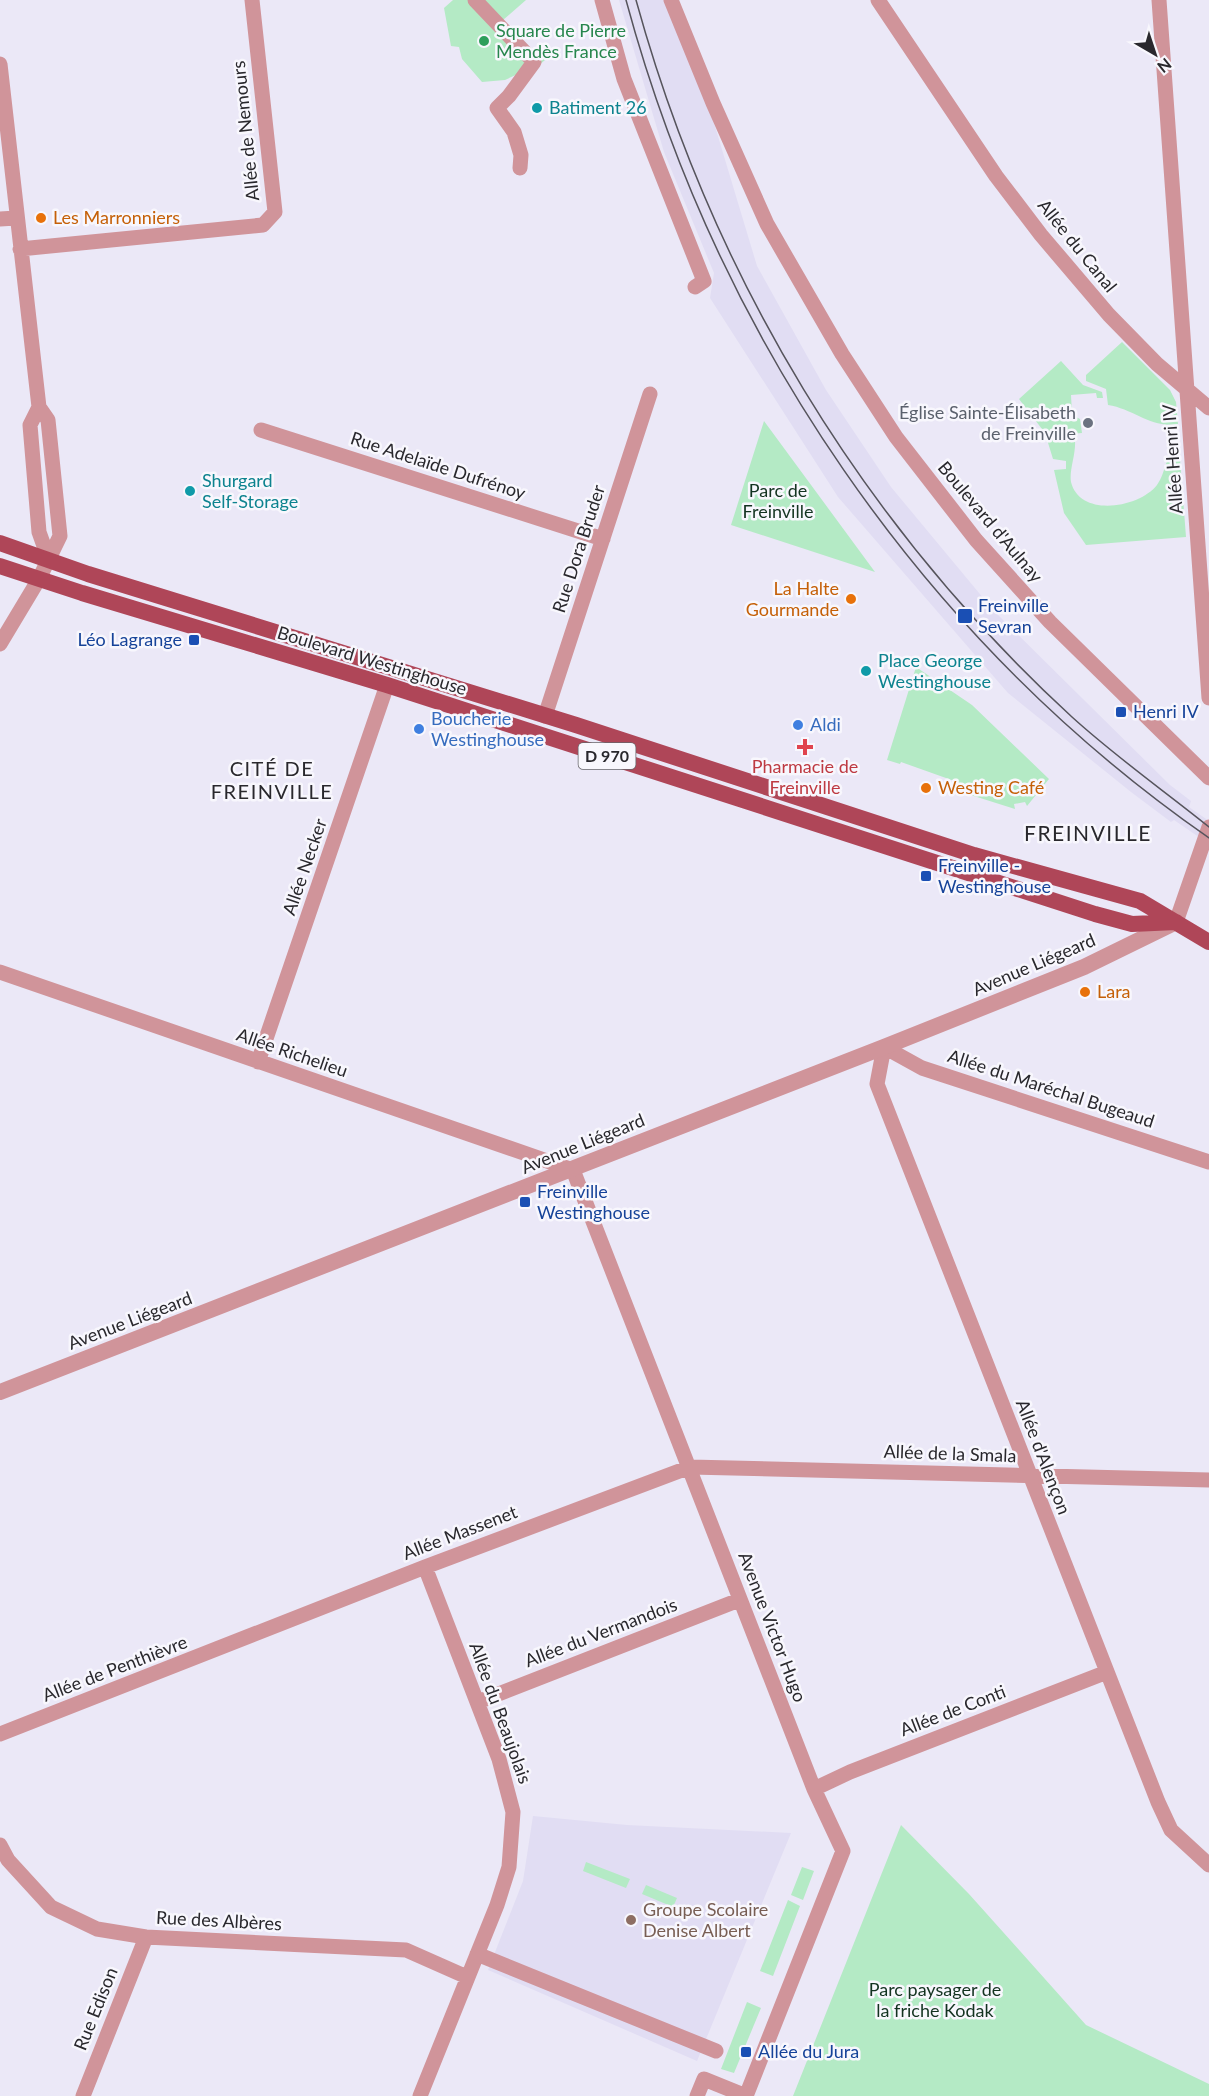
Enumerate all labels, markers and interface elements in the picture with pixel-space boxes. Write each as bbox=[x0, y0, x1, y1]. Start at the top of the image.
place label: Square de Pierre Mendès France bbox=[496, 19, 626, 62]
north arrow bbox=[1125, 24, 1185, 84]
marker: Square de Pierre Mendès France bbox=[477, 34, 491, 48]
text: N bbox=[1154, 55, 1176, 77]
street label: Allée de Nemours bbox=[227, 60, 263, 202]
place label: Batiment 26 bbox=[549, 96, 647, 118]
marker: Batiment 26 bbox=[530, 101, 544, 115]
street label: Allée du Canal bbox=[1034, 194, 1122, 296]
place label: Les Marronniers bbox=[53, 206, 180, 228]
marker: Les Marronniers bbox=[34, 211, 48, 225]
place label: Église Sainte-Élisabeth de Freinville bbox=[899, 401, 1076, 444]
street label: Allée Henri IV bbox=[1157, 403, 1187, 515]
marker: Église Sainte-Élisabeth de Freinville bbox=[1081, 416, 1095, 430]
street label: Rue Adelaïde Dufrénoy bbox=[348, 426, 529, 504]
street label: Boulevard d'Aulnay bbox=[934, 456, 1048, 587]
place label: Shurgard Self-Storage bbox=[202, 469, 298, 512]
park label: Parc de Freinville bbox=[743, 479, 813, 522]
street label: Rue Dora Bruder bbox=[547, 482, 609, 615]
marker: Shurgard Self-Storage bbox=[183, 484, 197, 498]
place label: La Halte Gourmande bbox=[746, 577, 839, 620]
marker: La Halte Gourmande bbox=[844, 592, 858, 606]
place label: Freinville Sevran bbox=[978, 594, 1049, 637]
marker: Freinville Sevran bbox=[956, 607, 974, 625]
street label: Boulevard Westinghouse bbox=[275, 621, 470, 699]
place label: Léo Lagrange bbox=[77, 628, 182, 650]
marker: Léo Lagrange bbox=[187, 633, 201, 647]
place label: Place George Westinghouse bbox=[878, 649, 991, 692]
marker: Place George Westinghouse bbox=[859, 664, 873, 678]
place label: Henri IV bbox=[1133, 700, 1200, 722]
marker: Henri IV bbox=[1114, 705, 1128, 719]
place label: Boucherie Westinghouse bbox=[431, 707, 544, 750]
place label: Aldi bbox=[810, 713, 841, 735]
marker: Aldi bbox=[791, 718, 805, 732]
marker: Boucherie Westinghouse bbox=[412, 722, 426, 736]
marker: Pharmacie de Freinville bbox=[798, 740, 812, 754]
road number: D 970 bbox=[578, 743, 636, 769]
place label: Pharmacie de Freinville bbox=[752, 755, 858, 798]
district label: CITÉ DE FREINVILLE bbox=[211, 756, 333, 803]
place label: Westing Café bbox=[938, 776, 1044, 798]
marker: Westing Café bbox=[919, 781, 933, 795]
street label: Allée Necker bbox=[277, 815, 331, 918]
district label: FREINVILLE bbox=[1024, 820, 1152, 845]
place label: Freinville - Westinghouse bbox=[938, 854, 1051, 897]
marker: Freinville - Westinghouse bbox=[919, 869, 933, 883]
street label: Avenue Liégeard bbox=[969, 928, 1098, 1000]
place label: Lara bbox=[1097, 980, 1131, 1002]
marker: Lara bbox=[1078, 985, 1092, 999]
street label: Allée Richelieu bbox=[234, 1023, 351, 1081]
street label: Allée du Maréchal Bugeaud bbox=[945, 1044, 1157, 1132]
street label: Avenue Liégeard bbox=[518, 1108, 648, 1178]
place label: Freinville Westinghouse bbox=[537, 1180, 650, 1223]
marker: Freinville Westinghouse bbox=[518, 1195, 532, 1209]
street label: Avenue Liégeard bbox=[64, 1286, 195, 1354]
street label: Allée d'Alençon bbox=[1012, 1396, 1076, 1517]
street label: Allée de la Smala bbox=[883, 1440, 1017, 1466]
street label: Allée Massenet bbox=[399, 1500, 520, 1564]
street label: Avenue Victor Hugo bbox=[734, 1548, 812, 1705]
street label: Allée du Vermandois bbox=[521, 1593, 680, 1671]
street label: Allée de Penthièvre bbox=[39, 1630, 190, 1706]
street label: Allée du Beaujolais bbox=[465, 1639, 537, 1787]
street label: Allée de Conti bbox=[897, 1680, 1009, 1740]
place label: Groupe Scolaire Denise Albert bbox=[643, 1898, 768, 1941]
street label: Rue des Albères bbox=[156, 1906, 283, 1934]
marker: Groupe Scolaire Denise Albert bbox=[624, 1913, 638, 1927]
street label: Rue Edison bbox=[68, 1964, 122, 2053]
park label: Parc paysager de la friche Kodak bbox=[869, 1978, 1001, 2021]
place label: Allée du Jura bbox=[758, 2040, 859, 2062]
marker: Allée du Jura bbox=[739, 2045, 753, 2059]

